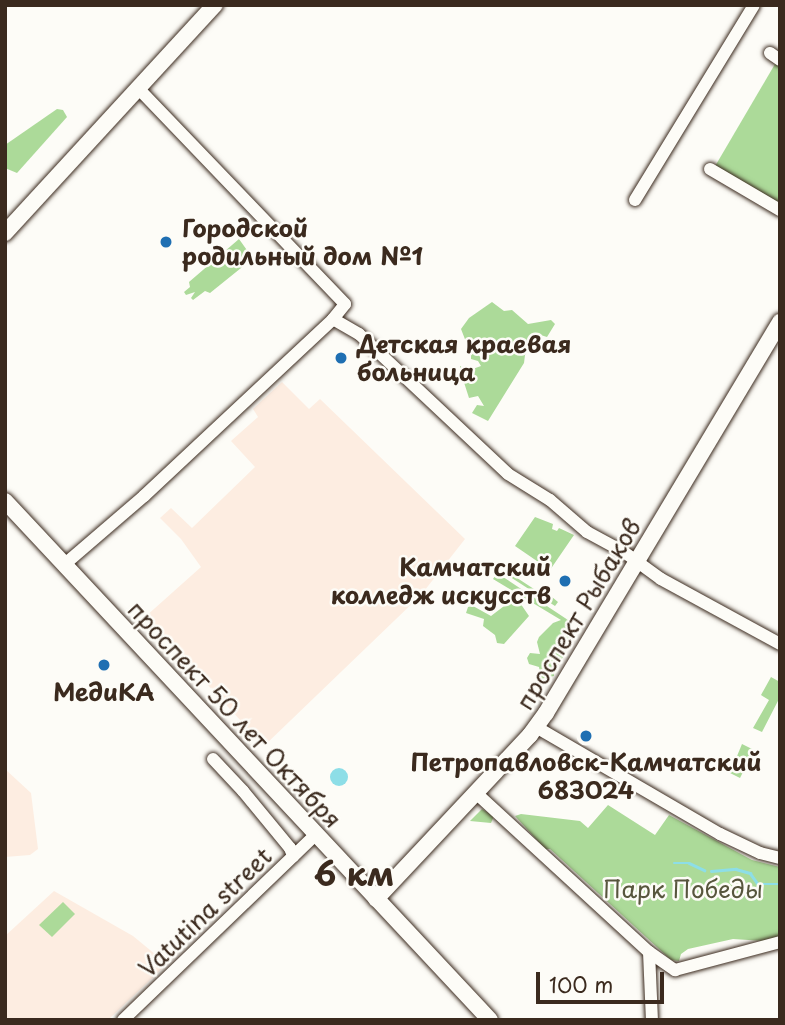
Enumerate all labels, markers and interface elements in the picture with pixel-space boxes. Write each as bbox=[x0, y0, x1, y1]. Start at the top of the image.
place label: Городской родильный дом №1 bbox=[182, 214, 424, 270]
marker: Городской родильный дом №1 bbox=[156, 232, 176, 252]
place label: Детская краевая больница bbox=[357, 330, 572, 386]
marker: Детская краевая больница bbox=[331, 348, 351, 368]
street label: проспект Рыбаков bbox=[509, 513, 647, 715]
place label: Камчатский колледж искусств bbox=[328, 553, 551, 609]
marker: Камчатский колледж искусств bbox=[557, 573, 573, 589]
street label: проспект 50 лет Октября bbox=[121, 594, 349, 834]
marker: МедиКА bbox=[94, 655, 114, 675]
place label: МедиКА bbox=[53, 678, 155, 706]
marker: Петропавловск-Камчатский 683024 bbox=[578, 728, 594, 744]
place label: Петропавловск-Камчатский 683024 bbox=[410, 748, 762, 804]
street label: Vatutina street bbox=[133, 842, 277, 982]
district label: 6 км bbox=[314, 854, 394, 892]
park label: Парк Победы bbox=[603, 875, 763, 903]
scale bar bbox=[540, 958, 668, 1002]
text: 100 m bbox=[549, 968, 613, 1000]

